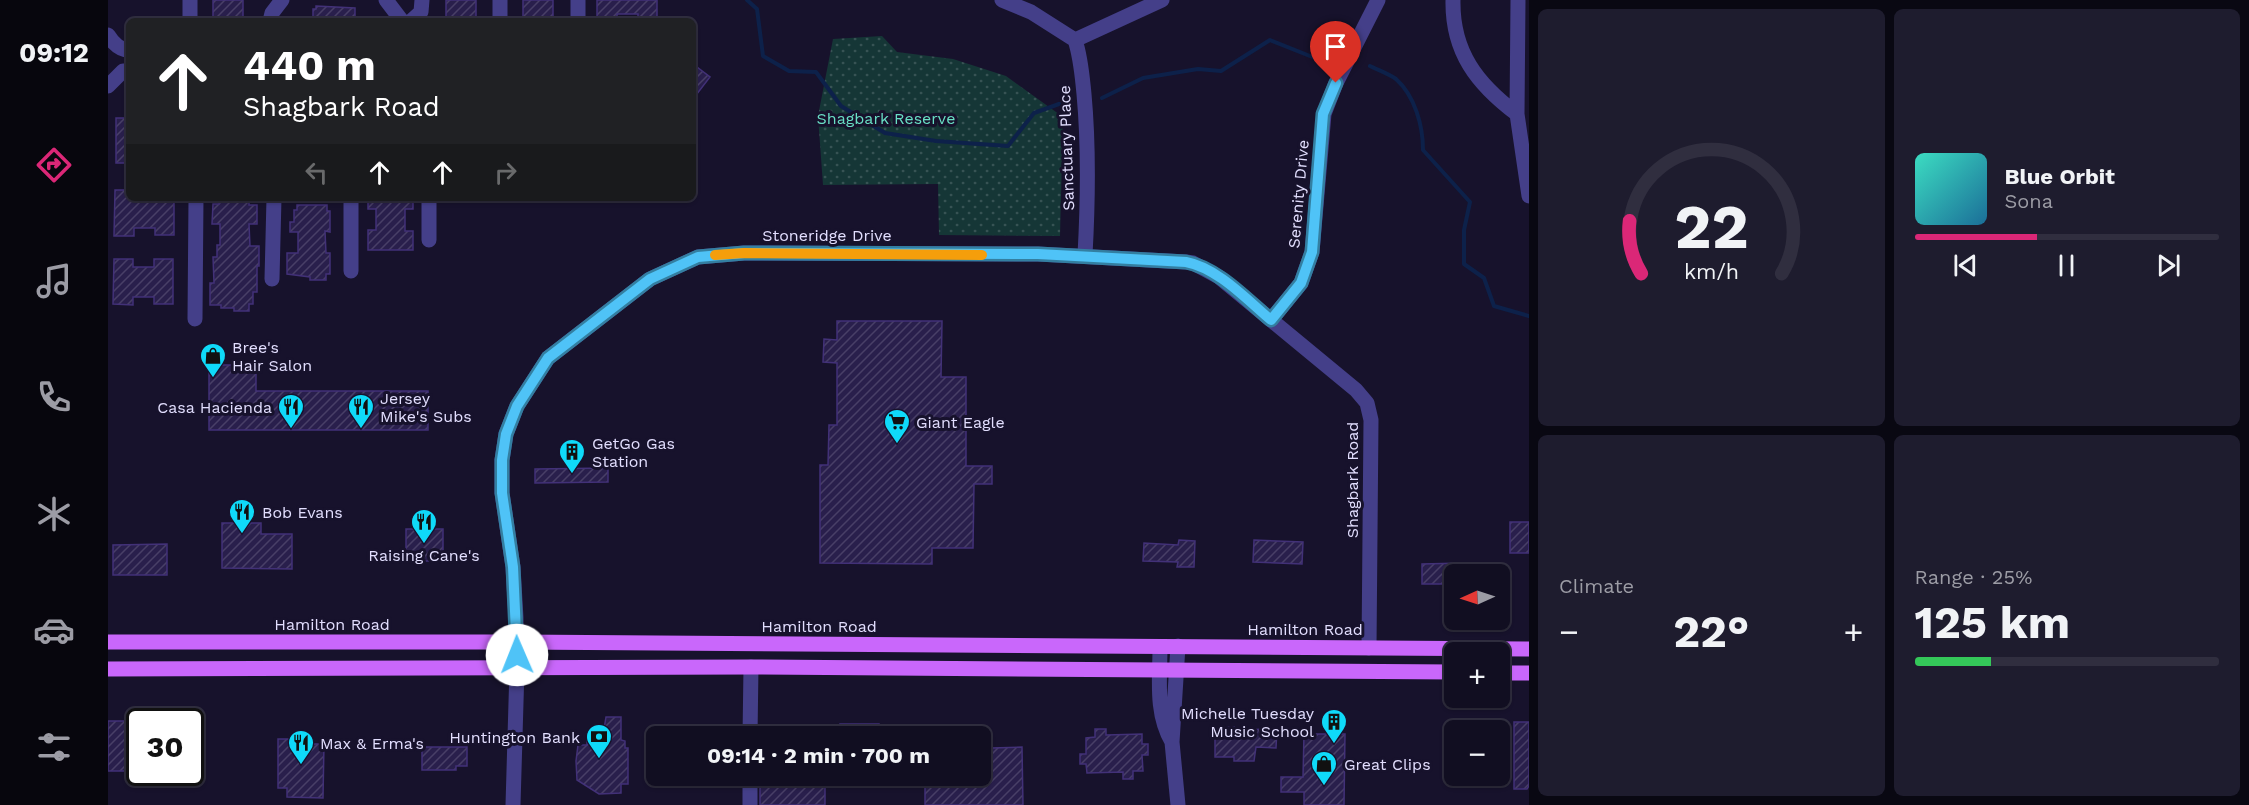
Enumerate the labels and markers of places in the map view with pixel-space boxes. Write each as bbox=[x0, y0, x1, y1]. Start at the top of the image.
pin bbox=[1310, 21, 1361, 83]
place label: Bree's Hair Salon bbox=[232, 338, 312, 375]
shop icon: Bree's Hair Salon bbox=[198, 341, 228, 379]
place label: Jersey Mike's Subs bbox=[380, 389, 472, 426]
restaurant icon: Casa Hacienda bbox=[276, 392, 306, 430]
restaurant icon: Jersey Mike's Subs bbox=[346, 392, 376, 430]
place label: Casa Hacienda bbox=[157, 398, 272, 417]
supermarket icon: Giant Eagle bbox=[882, 407, 912, 445]
place label: Giant Eagle bbox=[916, 413, 1005, 432]
place label: GetGo Gas Station bbox=[592, 434, 675, 471]
building icon: GetGo Gas Station bbox=[557, 437, 587, 475]
restaurant icon: Bob Evans bbox=[227, 497, 257, 535]
place label: Bob Evans bbox=[262, 503, 343, 522]
restaurant icon: Raising Cane's bbox=[409, 507, 439, 545]
place label: Raising Cane's bbox=[368, 546, 480, 565]
place label: Michelle Tuesday Music School bbox=[1181, 704, 1315, 741]
building icon: Michelle Tuesday Music School bbox=[1319, 707, 1349, 745]
bank icon: Huntington Bank bbox=[584, 722, 614, 760]
restaurant icon: Max & Erma's bbox=[286, 728, 316, 766]
place label: Huntington Bank bbox=[449, 728, 580, 747]
place label: Max & Erma's bbox=[320, 734, 424, 753]
shop icon: Great Clips bbox=[1309, 749, 1339, 787]
place label: Great Clips bbox=[1344, 755, 1431, 774]

